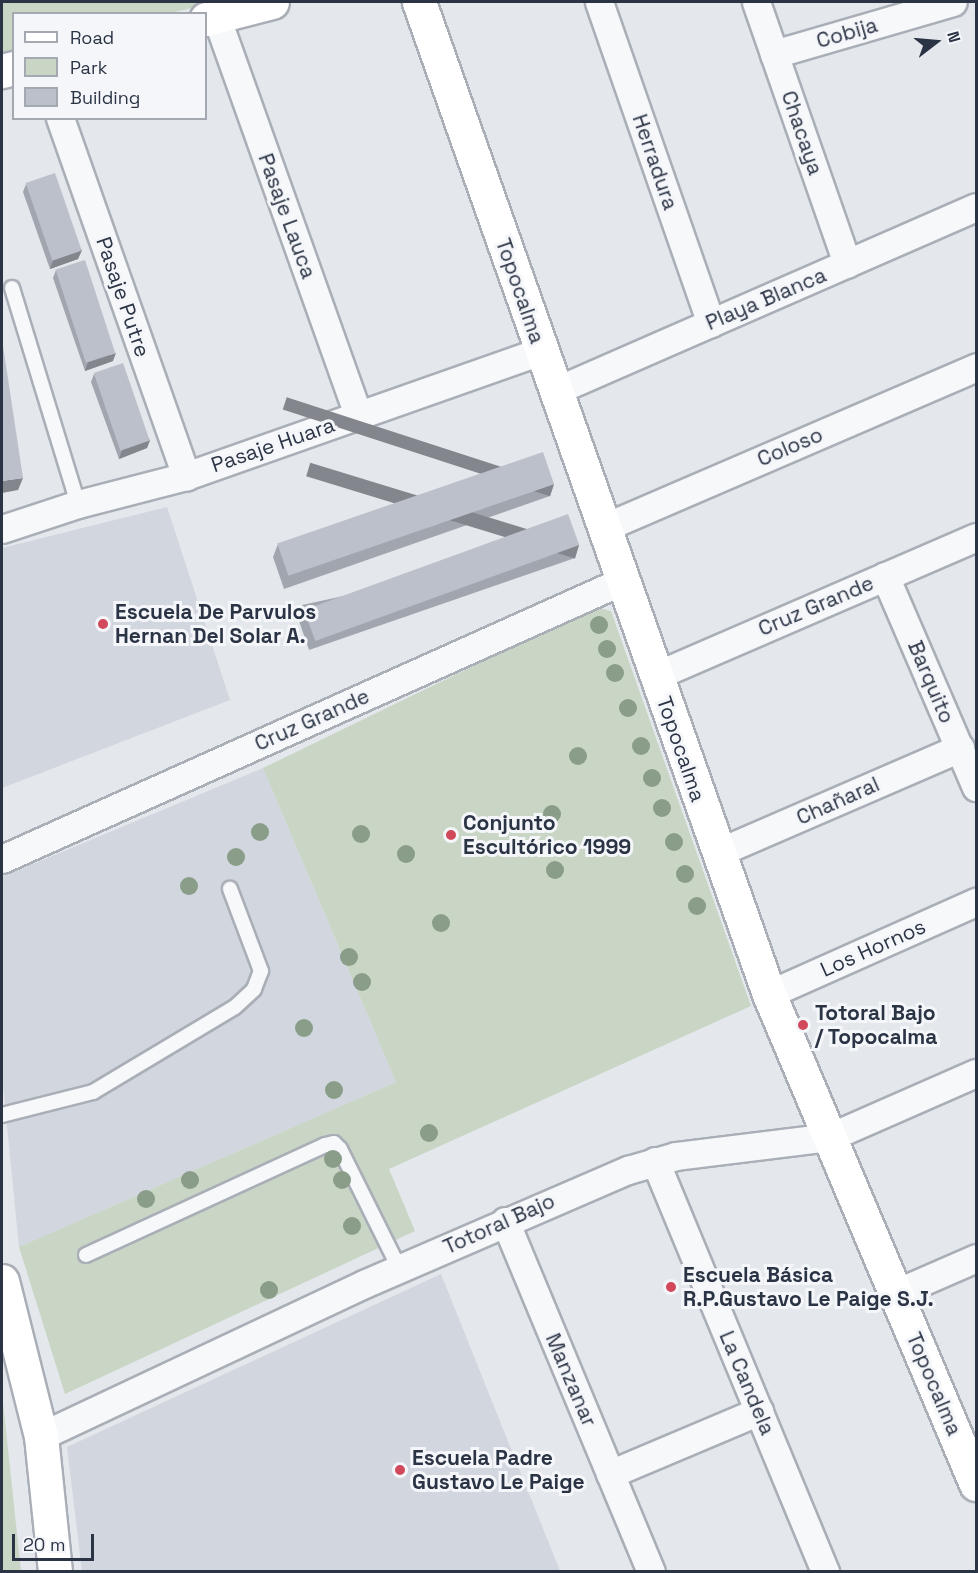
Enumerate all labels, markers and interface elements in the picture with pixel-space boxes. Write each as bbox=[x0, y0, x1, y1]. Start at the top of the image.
legend bbox=[12, 12, 207, 120]
street label: Cobija bbox=[814, 12, 880, 54]
north arrow bbox=[906, 12, 966, 72]
text: Road bbox=[70, 26, 114, 49]
text: N bbox=[942, 29, 965, 45]
text: Park bbox=[70, 56, 107, 79]
text: Building bbox=[70, 86, 140, 109]
street label: Chacaya bbox=[776, 88, 828, 178]
street label: Herradura bbox=[627, 111, 683, 213]
street label: Pasaje Lauca bbox=[253, 150, 321, 282]
street label: Pasaje Putre bbox=[91, 234, 155, 360]
street label: Topocalma bbox=[490, 235, 550, 347]
street label: Playa Blanca bbox=[702, 262, 830, 336]
street label: Pasaje Huara bbox=[208, 412, 338, 478]
street label: Coloso bbox=[753, 422, 827, 472]
street label: Cruz Grande bbox=[755, 570, 877, 642]
place label: Escuela De Parvulos Hernan Del Solar A. bbox=[115, 599, 316, 649]
marker: Escuela De Parvulos Hernan Del Solar A. bbox=[96, 617, 110, 631]
street label: Barquito bbox=[902, 637, 960, 727]
street label: Cruz Grande bbox=[251, 683, 373, 757]
street label: Topocalma bbox=[651, 693, 711, 805]
street label: Chañaral bbox=[793, 772, 883, 830]
place label: Conjunto Escultórico 1999 bbox=[463, 810, 631, 860]
marker: Conjunto Escultórico 1999 bbox=[444, 828, 458, 842]
street label: Los Hornos bbox=[817, 914, 929, 982]
place label: Totoral Bajo / Topocalma bbox=[815, 1000, 938, 1050]
marker: Totoral Bajo / Topocalma bbox=[796, 1018, 810, 1032]
street label: Totoral Bajo bbox=[439, 1188, 559, 1260]
place label: Escuela Básica R.P.Gustavo Le Paige S.J. bbox=[683, 1262, 934, 1312]
marker: Escuela Básica R.P.Gustavo Le Paige S.J. bbox=[664, 1280, 678, 1294]
street label: La Candela bbox=[714, 1327, 780, 1439]
street label: Topocalma bbox=[901, 1329, 967, 1439]
street label: Manzanar bbox=[540, 1330, 602, 1430]
place label: Escuela Padre Gustavo Le Paige bbox=[412, 1445, 585, 1495]
marker: Escuela Padre Gustavo Le Paige bbox=[393, 1463, 407, 1477]
scale bar bbox=[15, 1522, 98, 1560]
text: 20 m bbox=[23, 1533, 66, 1556]

